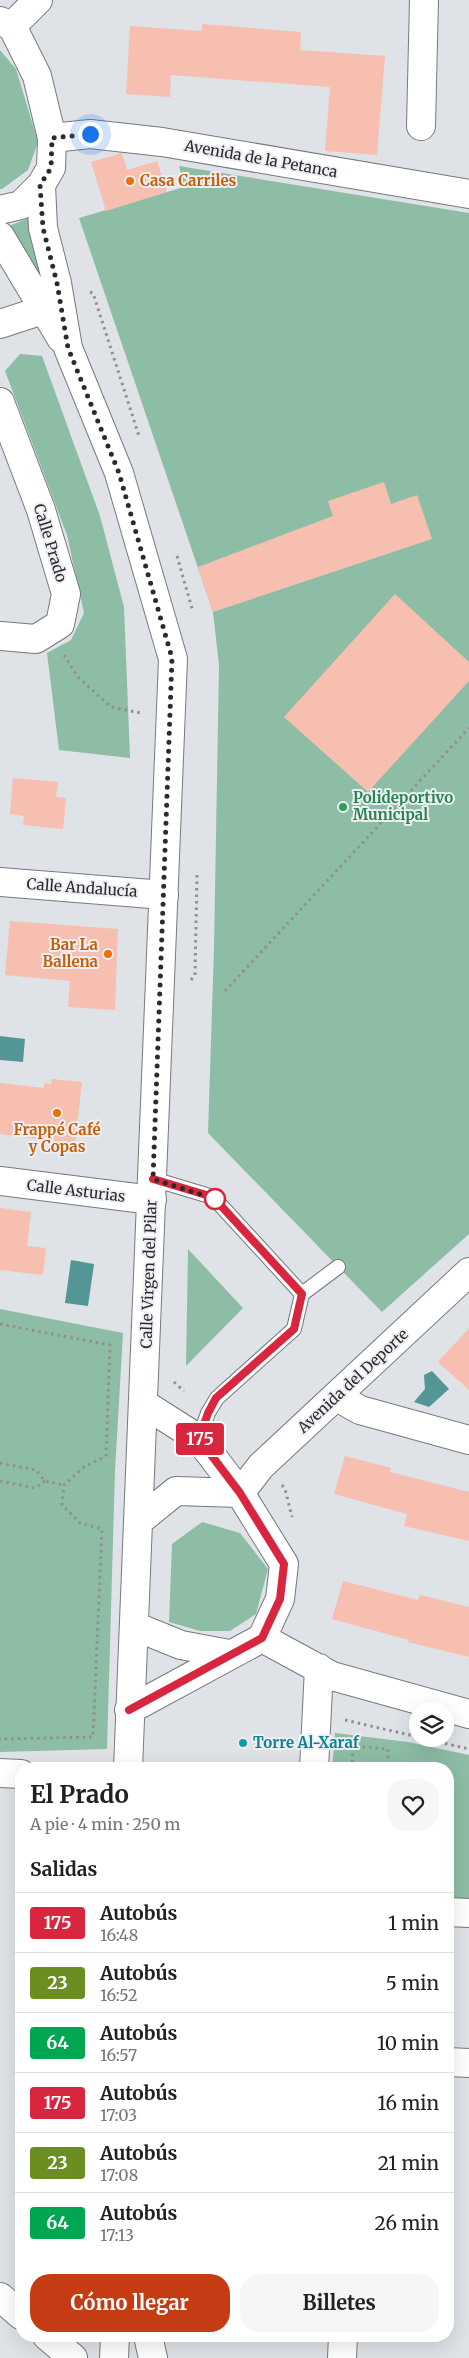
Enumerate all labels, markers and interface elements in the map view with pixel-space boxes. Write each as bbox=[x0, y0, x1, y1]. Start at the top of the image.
your location bbox=[78, 122, 103, 147]
street label: Avenida de la Petanca bbox=[182, 136, 339, 181]
place label: Casa Carriles bbox=[140, 171, 237, 190]
marker: Casa Carriles bbox=[124, 175, 136, 187]
street label: Calle Prado bbox=[30, 501, 71, 585]
place label: Polideportivo Municipal bbox=[353, 788, 453, 824]
marker: Polideportivo Municipal bbox=[337, 801, 349, 813]
street label: Calle Andalucía bbox=[26, 874, 138, 901]
place label: Bar La Ballena bbox=[42, 935, 99, 971]
marker: Bar La Ballena bbox=[102, 948, 114, 960]
marker: Frappé Café y Copas bbox=[51, 1107, 63, 1119]
place label: Frappé Café y Copas bbox=[13, 1120, 101, 1156]
street label: Calle Asturias bbox=[26, 1175, 126, 1206]
unlabelled marker bbox=[204, 1188, 226, 1210]
street label: Calle Virgen del Pilar bbox=[136, 1199, 161, 1349]
street label: Avenida del Deporte bbox=[293, 1324, 412, 1438]
line badge: 175 bbox=[171, 1423, 229, 1455]
text: 175 bbox=[186, 1427, 214, 1450]
map controls bbox=[409, 1702, 454, 1747]
button: layers bbox=[409, 1702, 454, 1747]
place label: Torre Al-Xaraf bbox=[253, 1733, 360, 1752]
marker: Torre Al-Xaraf bbox=[237, 1737, 249, 1749]
text: El Prado bbox=[30, 1779, 129, 1810]
button: heart bbox=[387, 1779, 439, 1831]
text: A pie · 4 min · 250 m bbox=[30, 1814, 180, 1834]
text: Salidas bbox=[30, 1857, 97, 1881]
text: Autobús bbox=[100, 1901, 177, 1925]
text: 175 bbox=[43, 1911, 72, 1934]
text: 1 min bbox=[388, 1911, 439, 1935]
text: 16:48 bbox=[100, 1925, 138, 1945]
text: Autobús bbox=[100, 1961, 177, 1985]
text: 23 bbox=[47, 1971, 68, 1994]
text: 5 min bbox=[386, 1971, 439, 1995]
text: 16:52 bbox=[100, 1985, 137, 2005]
text: Autobús bbox=[100, 2021, 177, 2045]
text: 64 bbox=[46, 2031, 69, 2054]
text: 10 min bbox=[377, 2031, 439, 2055]
text: 16:57 bbox=[100, 2045, 137, 2065]
text: Autobús bbox=[100, 2081, 177, 2105]
text: 175 bbox=[43, 2091, 72, 2114]
text: 16 min bbox=[378, 2091, 439, 2115]
text: 17:03 bbox=[100, 2105, 137, 2125]
text: Autobús bbox=[100, 2141, 177, 2165]
text: 23 bbox=[47, 2151, 68, 2174]
text: 21 min bbox=[378, 2151, 439, 2175]
text: 17:08 bbox=[100, 2165, 138, 2185]
text: Autobús bbox=[100, 2201, 177, 2225]
text: 64 bbox=[46, 2211, 69, 2234]
text: 26 min bbox=[375, 2211, 439, 2235]
text: 17:13 bbox=[100, 2225, 134, 2245]
button: Cómo llegar bbox=[30, 2274, 230, 2332]
button: Billetes bbox=[240, 2274, 439, 2332]

